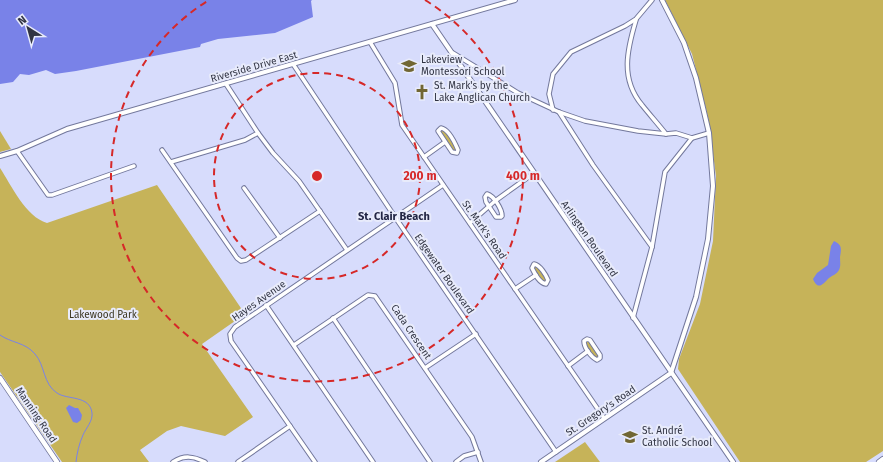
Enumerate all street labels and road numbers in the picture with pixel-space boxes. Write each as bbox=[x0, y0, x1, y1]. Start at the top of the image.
street label: Riverside Drive East bbox=[209, 49, 299, 85]
street label: St. Mark's Road bbox=[459, 198, 509, 262]
street label: Arlington Boulevard bbox=[558, 199, 620, 279]
street label: Edgewater Boulevard bbox=[412, 232, 476, 316]
street label: Hayes Avenue bbox=[230, 278, 288, 324]
street label: Cada Crescent bbox=[388, 302, 434, 362]
street label: St. Gregory's Road bbox=[564, 383, 638, 439]
street label: Manning Road bbox=[13, 385, 59, 445]

